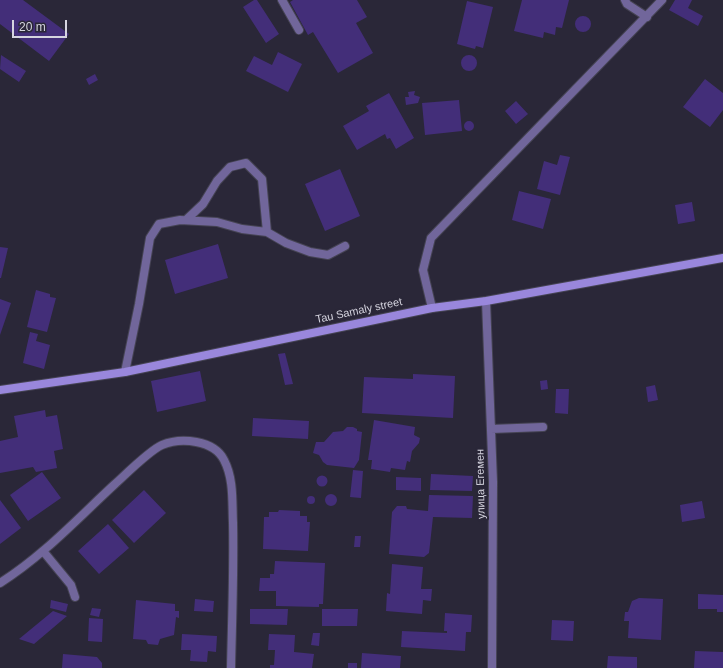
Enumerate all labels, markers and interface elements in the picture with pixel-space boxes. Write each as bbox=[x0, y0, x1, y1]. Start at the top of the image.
scale bar bbox=[14, 12, 69, 38]
text: 20 m bbox=[19, 20, 46, 34]
street label: Tau Samaly street bbox=[315, 295, 403, 327]
street label: улица Егемен bbox=[474, 449, 488, 519]

